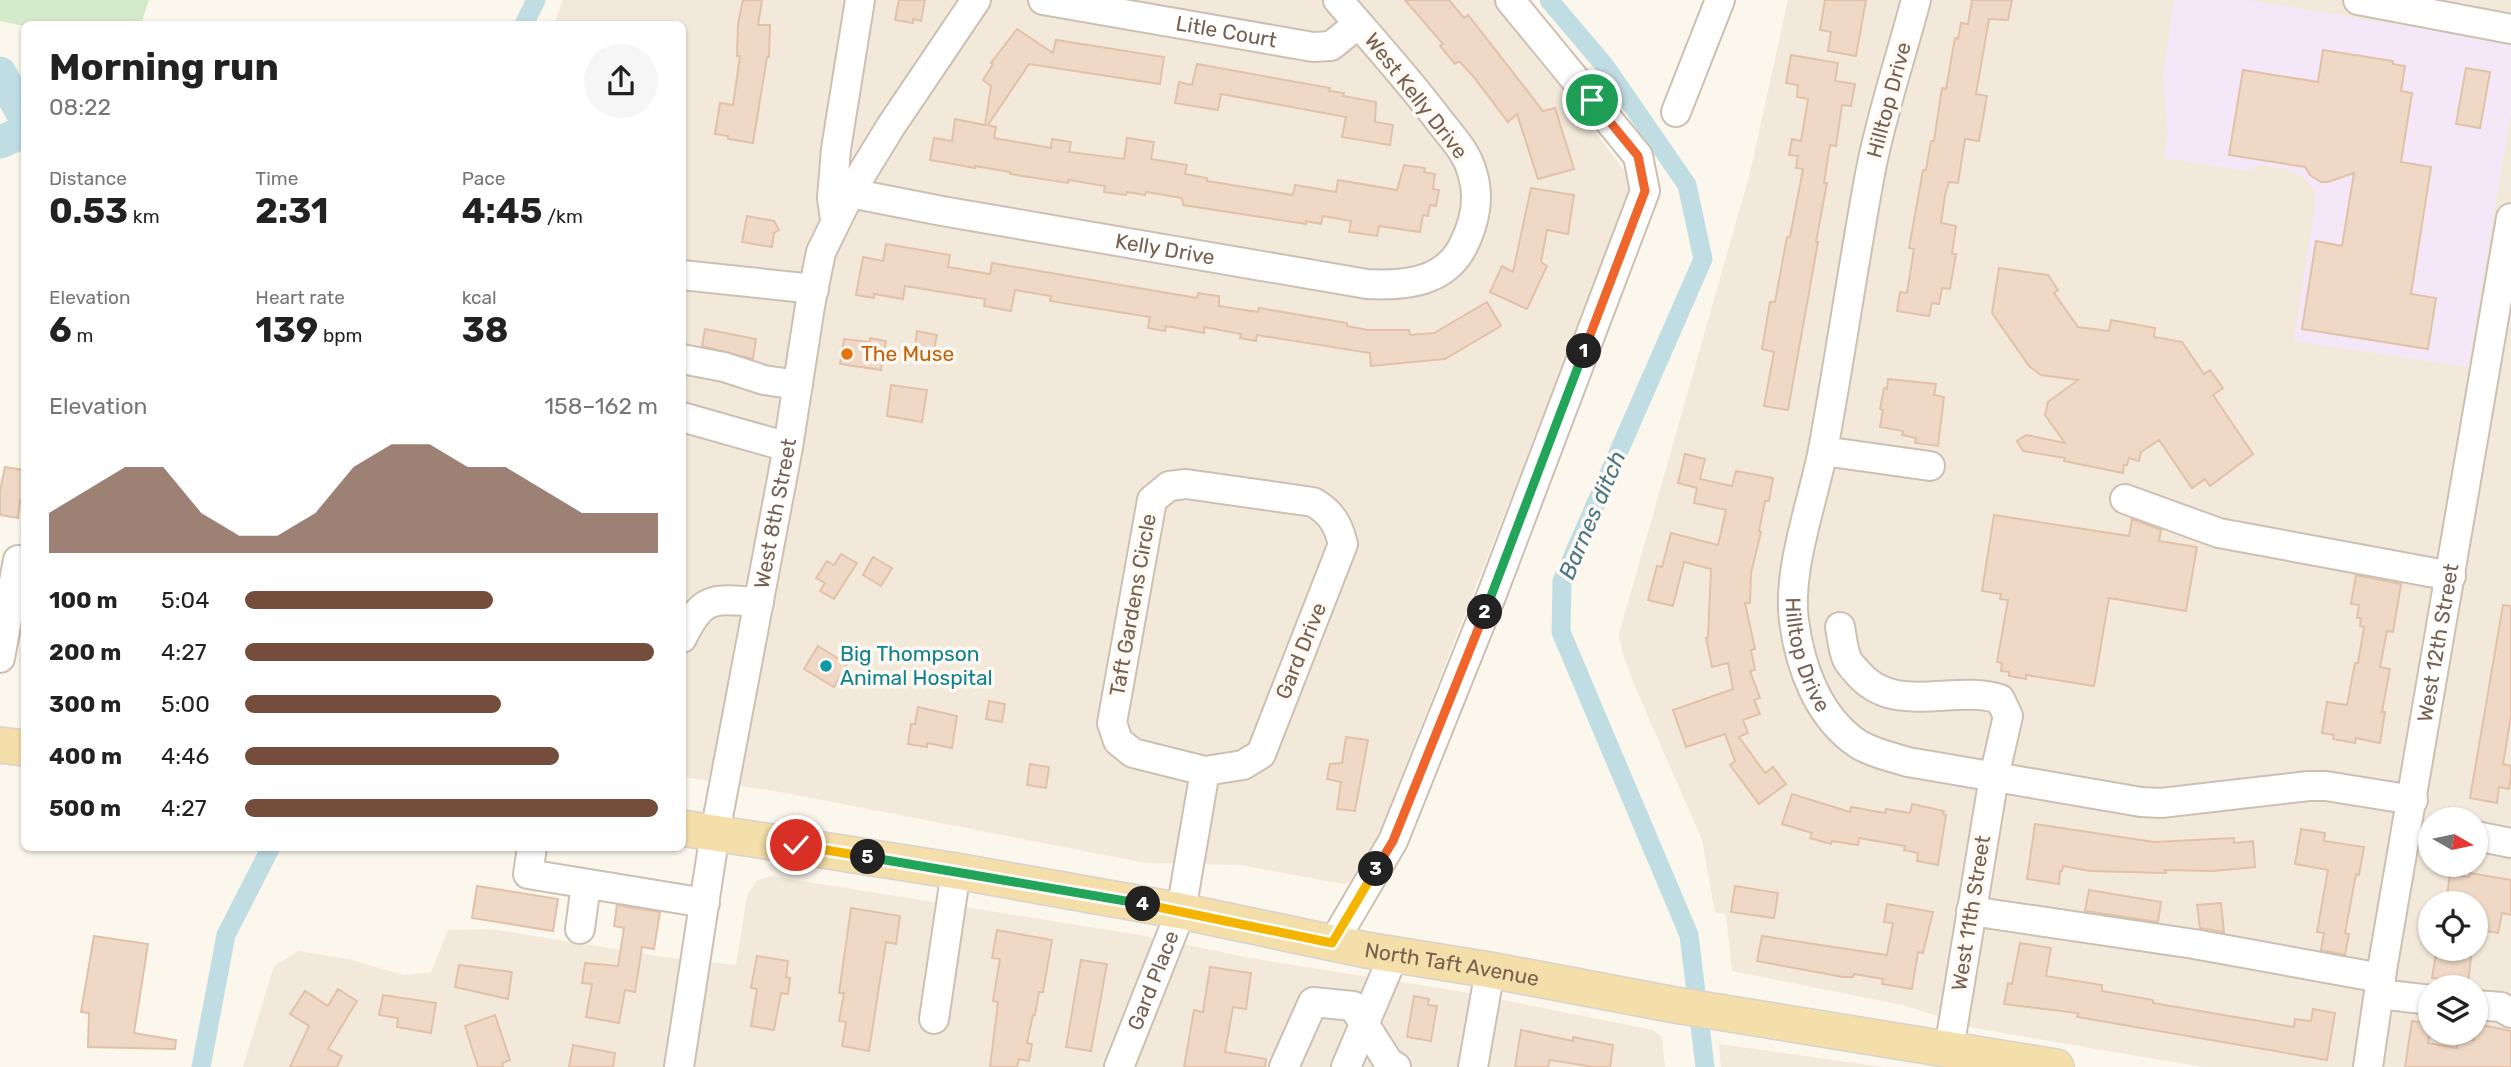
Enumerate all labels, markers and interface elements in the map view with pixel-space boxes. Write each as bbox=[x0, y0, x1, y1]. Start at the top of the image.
street label: Litle Court bbox=[1174, 10, 1279, 52]
street label: West Kelly Drive bbox=[1359, 28, 1473, 164]
street label: Hilltop Drive bbox=[1861, 39, 1916, 160]
text: Morning run bbox=[49, 44, 279, 90]
button: share bbox=[584, 44, 658, 118]
pin bbox=[1562, 70, 1622, 130]
icon: arrive bbox=[1573, 81, 1611, 119]
text: 08:22 bbox=[49, 93, 111, 121]
text: Distance bbox=[49, 167, 127, 190]
text: Time bbox=[255, 167, 298, 190]
text: Pace bbox=[462, 167, 505, 190]
text: 0.53 bbox=[49, 190, 128, 232]
text: 2:31 bbox=[255, 190, 328, 232]
text: 4:45 bbox=[462, 190, 542, 232]
text: km bbox=[128, 205, 160, 228]
text: /km bbox=[542, 205, 583, 228]
street label: Kelly Drive bbox=[1113, 228, 1217, 270]
text: Elevation bbox=[49, 286, 130, 309]
text: Heart rate bbox=[255, 286, 345, 309]
text: kcal bbox=[462, 286, 497, 309]
text: 6 bbox=[49, 309, 72, 351]
text: 139 bbox=[255, 309, 318, 351]
text: 38 bbox=[462, 309, 508, 351]
text: m bbox=[72, 324, 93, 347]
text: bpm bbox=[318, 324, 362, 347]
pin: 1 bbox=[1566, 334, 1602, 368]
text: 1 bbox=[1579, 339, 1588, 362]
place label: The Muse bbox=[861, 341, 954, 366]
marker: The Muse bbox=[839, 346, 855, 362]
text: Elevation bbox=[49, 392, 148, 420]
text: 158–162 m bbox=[544, 392, 658, 420]
street label: West 8th Street bbox=[748, 436, 801, 591]
water label: Barnes ditch bbox=[1552, 447, 1632, 583]
street label: Taft Gardens Circle bbox=[1104, 512, 1161, 698]
street label: West 12th Street bbox=[2412, 561, 2464, 724]
text: 100 m bbox=[49, 586, 118, 614]
text: 5:04 bbox=[161, 586, 209, 614]
pin: 2 bbox=[1468, 594, 1502, 630]
street label: Hilltop Drive bbox=[1781, 597, 1836, 716]
street label: Gard Drive bbox=[1270, 599, 1331, 703]
text: 2 bbox=[1478, 600, 1491, 623]
text: 200 m bbox=[49, 638, 121, 666]
text: 4:27 bbox=[161, 638, 206, 666]
place label: Big Thompson Animal Hospital bbox=[840, 641, 993, 690]
marker: Big Thompson Animal Hospital bbox=[818, 658, 834, 674]
text: 300 m bbox=[49, 690, 121, 718]
text: 5:00 bbox=[161, 690, 210, 718]
text: 400 m bbox=[49, 742, 122, 770]
text: 4:46 bbox=[161, 742, 209, 770]
text: 500 m bbox=[49, 794, 121, 822]
text: 4:27 bbox=[161, 794, 206, 822]
north arrow bbox=[2418, 807, 2488, 877]
map controls bbox=[2418, 807, 2488, 1045]
pin bbox=[766, 815, 826, 875]
icon: check bbox=[777, 826, 815, 864]
street label: West 11th Street bbox=[1946, 833, 1995, 992]
pin: 5 bbox=[850, 840, 886, 874]
text: 5 bbox=[861, 845, 874, 868]
pin: 3 bbox=[1358, 852, 1394, 886]
text: 3 bbox=[1369, 857, 1382, 880]
pin: 4 bbox=[1126, 886, 1160, 922]
button: locate bbox=[2418, 891, 2488, 961]
text: 4 bbox=[1136, 892, 1149, 915]
street label: Gard Place bbox=[1122, 927, 1184, 1034]
street label: North Taft Avenue bbox=[1363, 937, 1541, 991]
button: layers bbox=[2418, 975, 2488, 1045]

